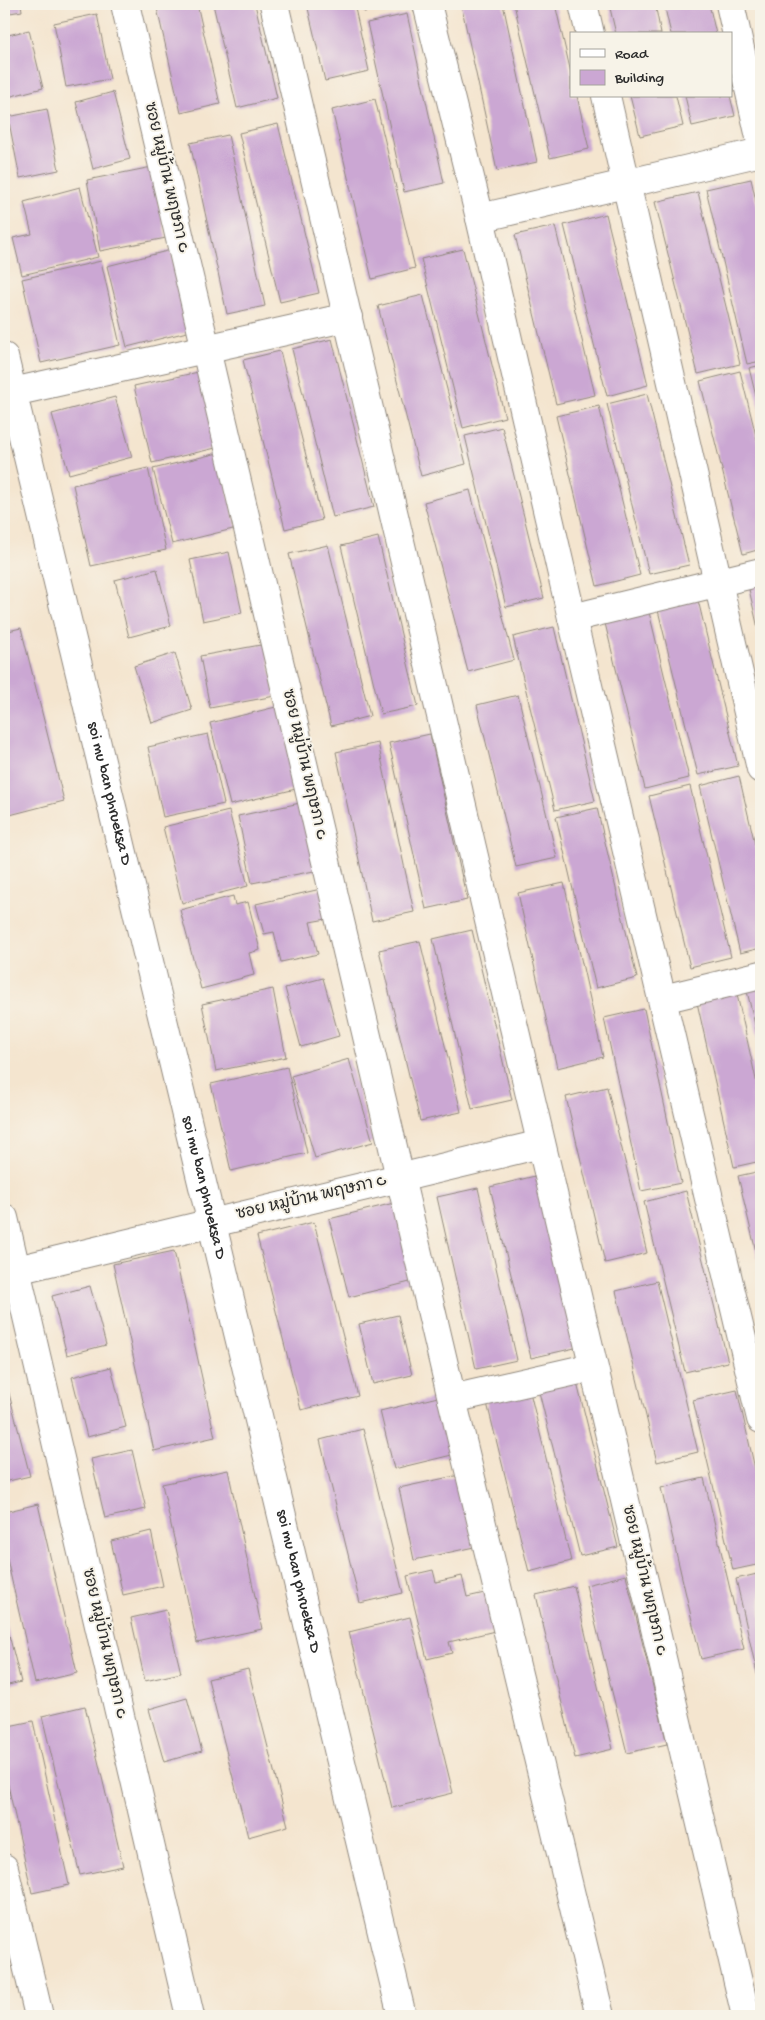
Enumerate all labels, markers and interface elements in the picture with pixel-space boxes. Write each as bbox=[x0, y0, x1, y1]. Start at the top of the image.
legend bbox=[570, 32, 732, 98]
text: Road bbox=[615, 46, 649, 64]
text: Building bbox=[614, 70, 664, 88]
street label: ซอย หมู่บ้าน พฤษภา C bbox=[139, 99, 197, 255]
street label: ซอย หมู่บ้าน พฤษภา C bbox=[277, 686, 335, 842]
street label: soi mu ban phrueksa D bbox=[82, 720, 135, 868]
street label: soi mu ban phrueksa D bbox=[177, 1114, 230, 1262]
street label: ซอย หมู่บ้าน พฤษภา C bbox=[233, 1167, 389, 1225]
street label: ซอย หมู่บ้าน พฤษภา C bbox=[617, 1502, 675, 1658]
street label: soi mu ban phrueksa D bbox=[271, 1508, 324, 1655]
street label: ซอย หมู่บ้าน พฤษภา C bbox=[77, 1565, 135, 1721]

